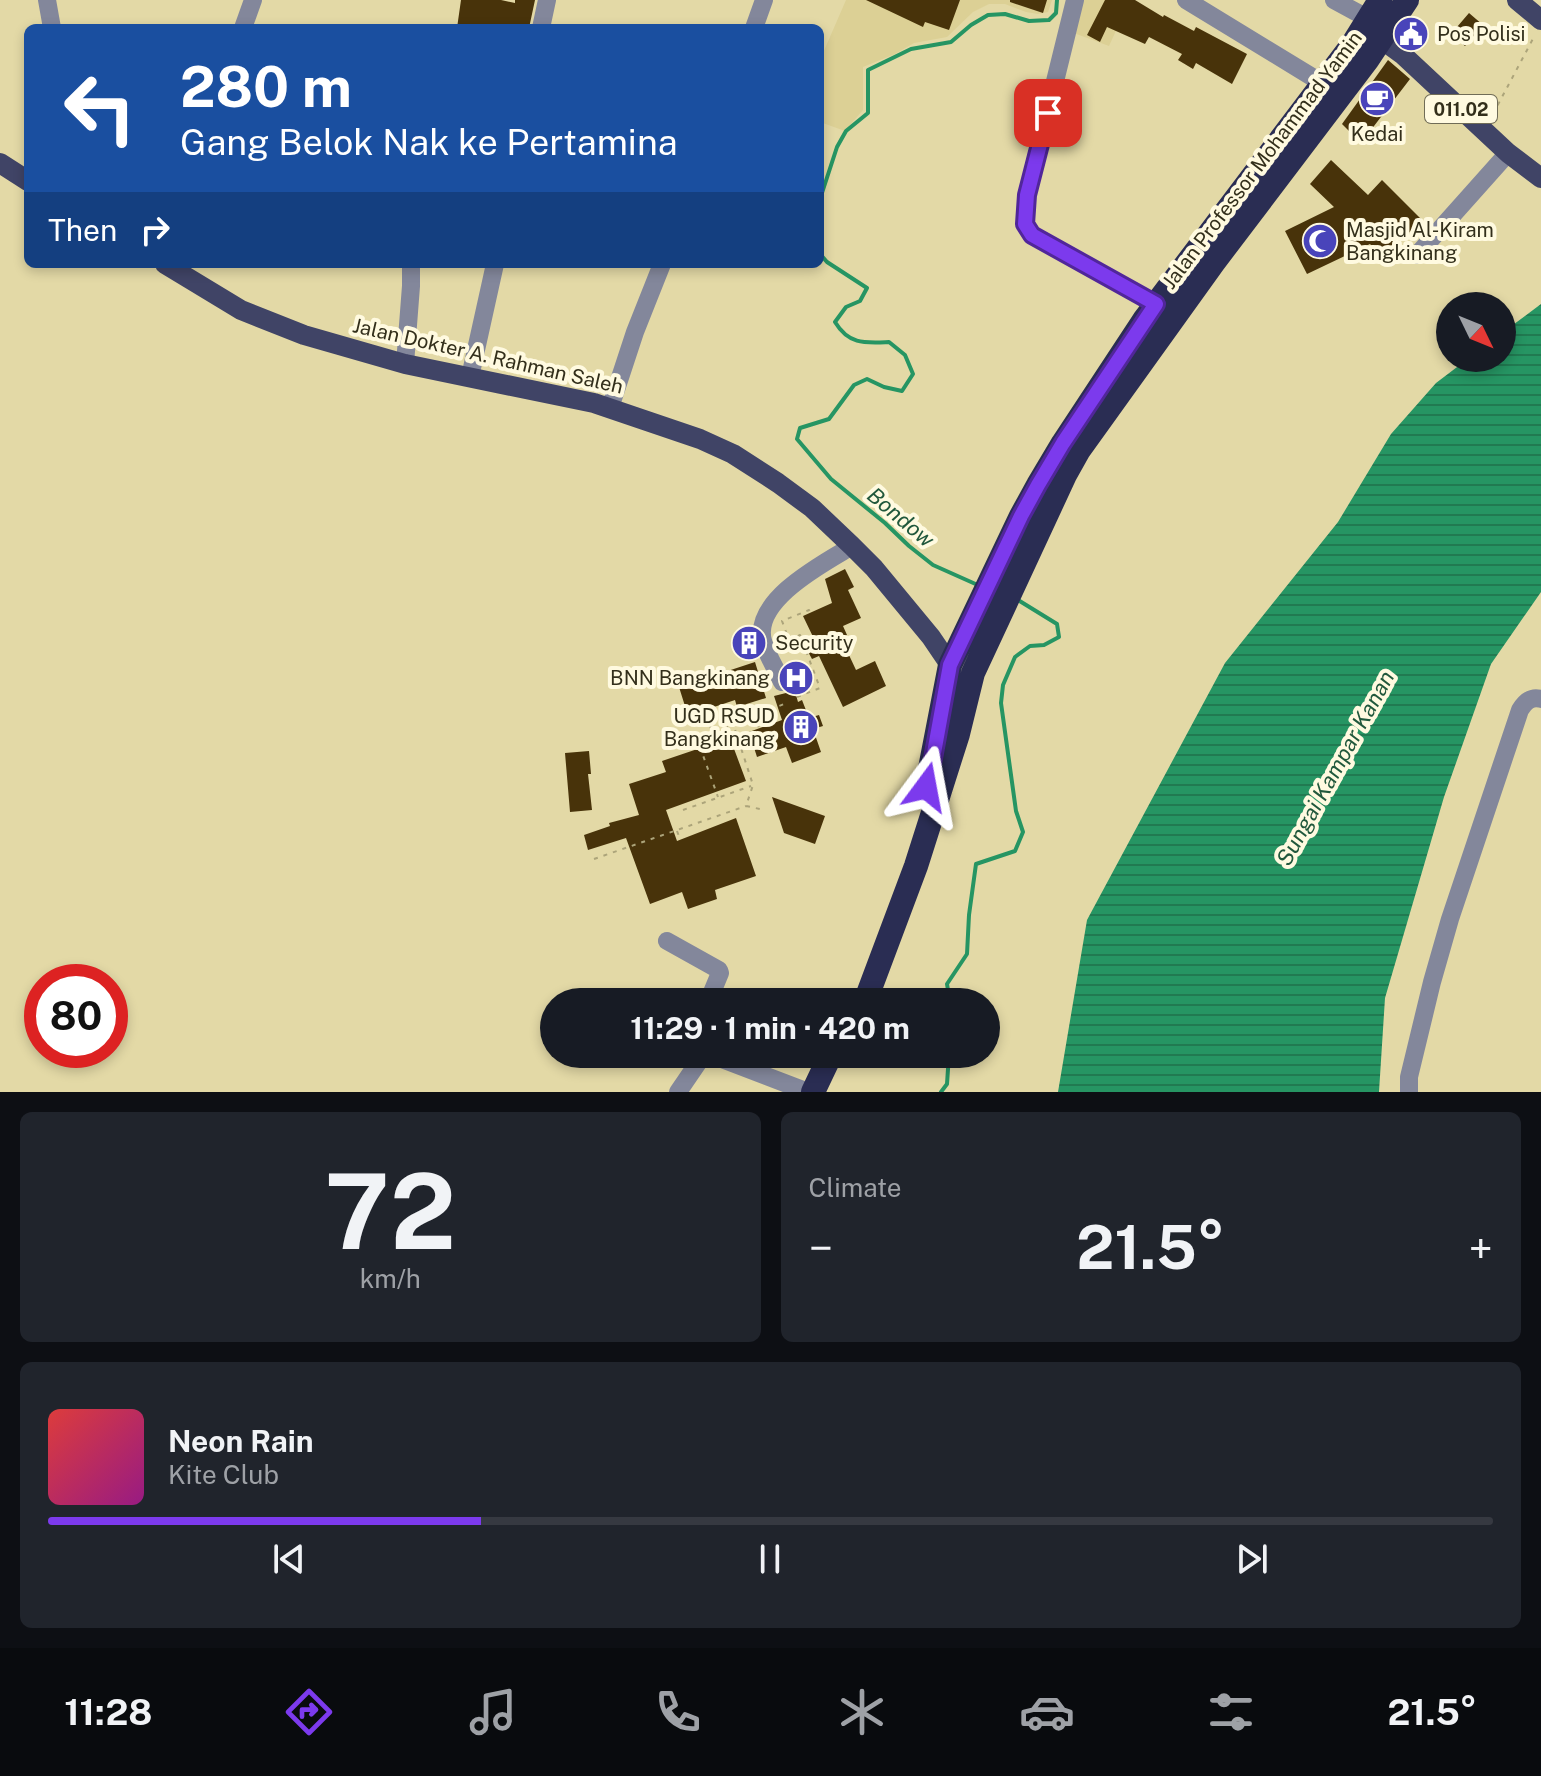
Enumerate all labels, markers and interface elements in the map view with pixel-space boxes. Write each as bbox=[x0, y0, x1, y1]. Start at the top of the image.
public building icon: Pos Polisi bbox=[1392, 15, 1430, 53]
place label: Pos Polisi bbox=[1437, 22, 1526, 46]
street label: Jalan Professor Mohammad Yamin bbox=[1157, 26, 1367, 294]
text: 280 m bbox=[180, 54, 352, 120]
icon: left bbox=[48, 56, 152, 160]
pin bbox=[1014, 79, 1082, 147]
cafe icon: Kedai bbox=[1358, 80, 1396, 118]
icon: arrive bbox=[1026, 91, 1070, 135]
road number: 011.02 bbox=[1425, 95, 1497, 123]
text: Gang Belok Nak ke Pertamina bbox=[180, 121, 678, 163]
place label: Kedai bbox=[1351, 122, 1403, 146]
icon: right bbox=[133, 208, 177, 252]
text: Then bbox=[48, 212, 117, 248]
place label: Masjid Al-Kiram Bangkinang bbox=[1346, 218, 1494, 265]
mosque icon: Masjid Al-Kiram Bangkinang bbox=[1301, 222, 1339, 260]
north arrow bbox=[1436, 292, 1516, 372]
map controls bbox=[1436, 292, 1516, 372]
street label: Jalan Dokter A. Rahman Saleh bbox=[350, 313, 626, 399]
water label: Bondow bbox=[862, 482, 940, 553]
building icon: Security bbox=[730, 624, 768, 662]
place label: Security bbox=[775, 631, 854, 655]
hospital icon: BNN Bangkinang bbox=[777, 659, 815, 697]
place label: BNN Bangkinang bbox=[610, 666, 770, 690]
water label: Sungai Kampar Kanan bbox=[1271, 666, 1399, 870]
place label: UGD RSUD Bangkinang bbox=[664, 704, 775, 751]
building icon: UGD RSUD Bangkinang bbox=[782, 708, 820, 746]
position arrow bbox=[884, 745, 968, 829]
speed limit sign: 80 bbox=[24, 964, 128, 1068]
text: 11:29 · 1 min · 420 m bbox=[630, 1010, 910, 1046]
text: 72 bbox=[325, 1150, 456, 1272]
text: Climate bbox=[809, 1172, 902, 1203]
text: 21.5° bbox=[1076, 1212, 1225, 1283]
text: − bbox=[809, 1222, 833, 1274]
text: + bbox=[1469, 1222, 1493, 1274]
text: km/h bbox=[360, 1263, 421, 1294]
text: Neon Rain bbox=[168, 1423, 314, 1459]
text: Kite Club bbox=[168, 1459, 279, 1490]
icon: previous bbox=[267, 1537, 311, 1581]
icon: pause bbox=[748, 1537, 792, 1581]
icon: next bbox=[1230, 1537, 1274, 1581]
icon: directions bbox=[281, 1684, 337, 1740]
icon: music bbox=[465, 1684, 521, 1740]
icon: phone bbox=[650, 1684, 706, 1740]
icon: climate bbox=[834, 1684, 890, 1740]
icon: car bbox=[1019, 1684, 1075, 1740]
icon: filters bbox=[1203, 1684, 1259, 1740]
text: 11:28 bbox=[64, 1691, 152, 1733]
text: 21.5° bbox=[1387, 1691, 1477, 1733]

